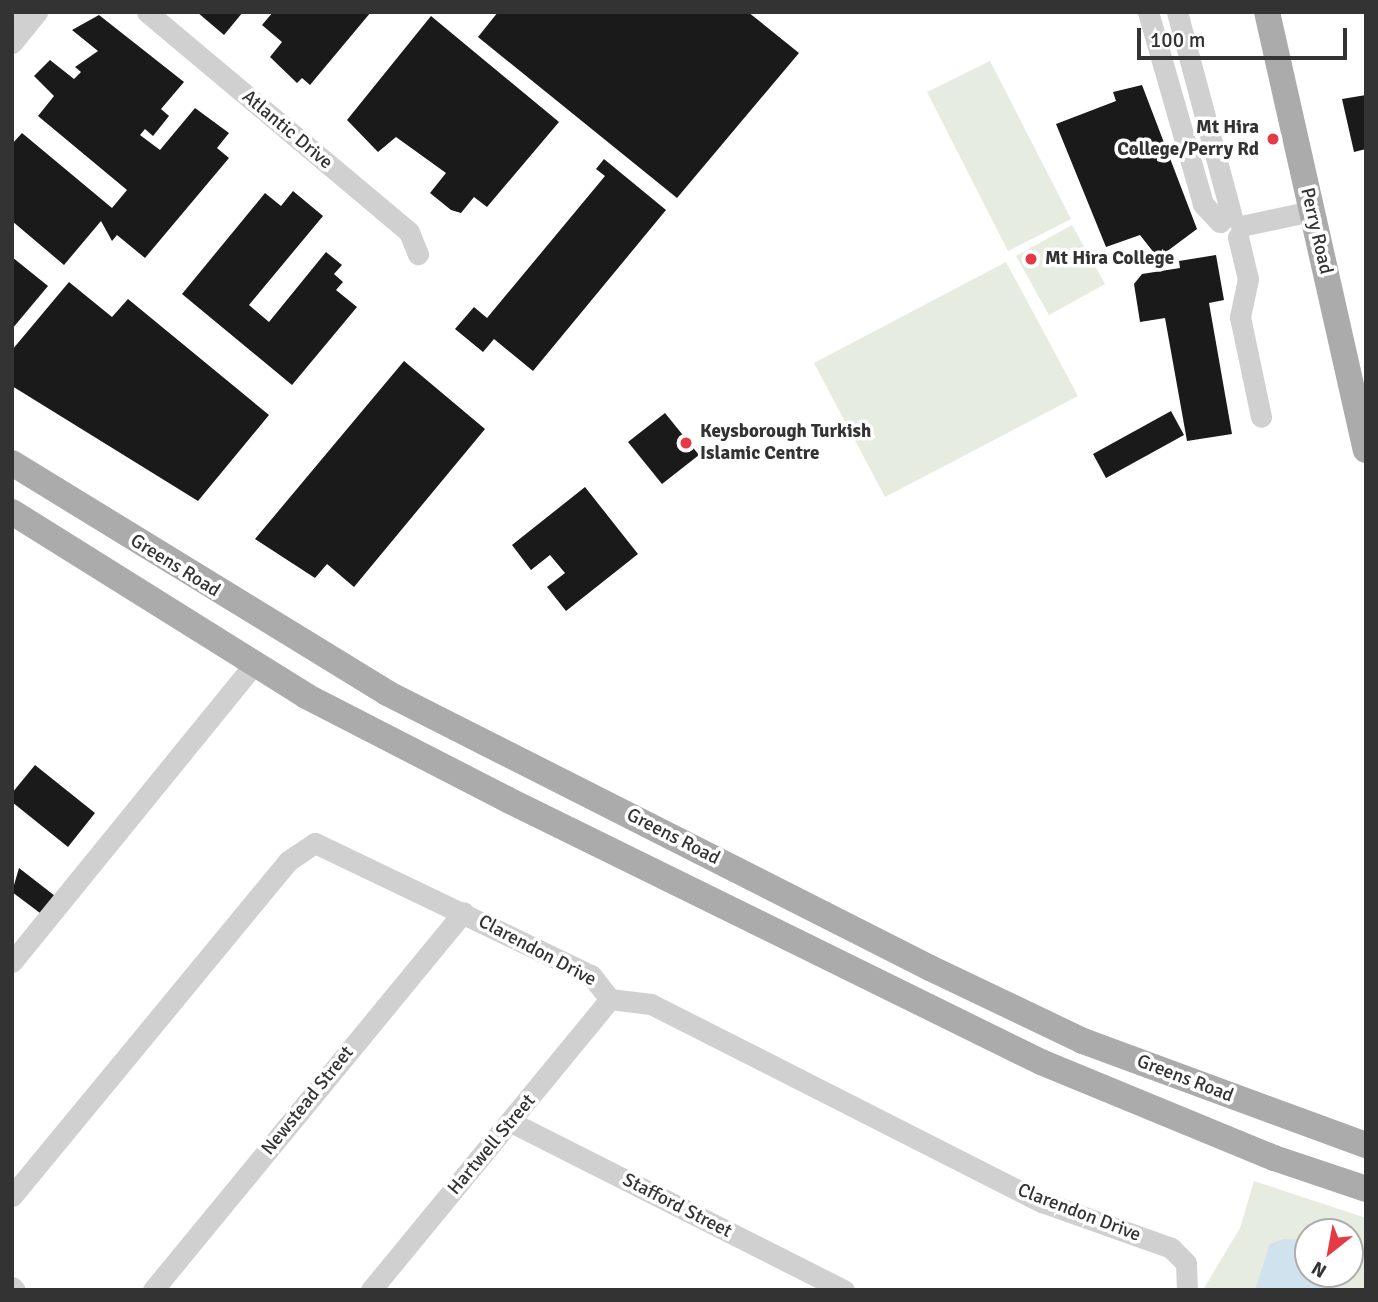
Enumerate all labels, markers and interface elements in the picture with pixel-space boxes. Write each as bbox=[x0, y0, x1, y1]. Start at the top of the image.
scale bar bbox=[1140, 14, 1350, 58]
text: 100 m bbox=[1150, 27, 1205, 53]
street label: Atlantic Drive bbox=[237, 86, 337, 174]
place label: Mt Hira College/Perry Rd bbox=[1117, 117, 1259, 161]
marker: Mt Hira College/Perry Rd bbox=[1265, 131, 1281, 147]
street label: Perry Road bbox=[1295, 186, 1337, 276]
place label: Mt Hira College bbox=[1045, 248, 1174, 270]
marker: Mt Hira College bbox=[1023, 251, 1039, 267]
place label: Keysborough Turkish Islamic Centre bbox=[700, 421, 871, 465]
marker: Keysborough Turkish Islamic Centre bbox=[678, 435, 694, 451]
street label: Greens Road bbox=[126, 529, 224, 603]
street label: Greens Road bbox=[623, 804, 723, 870]
street label: Clarendon Drive bbox=[474, 910, 600, 992]
street label: Newstead Street bbox=[257, 1042, 359, 1160]
street label: Greens Road bbox=[1134, 1050, 1236, 1108]
street label: Hartwell Street bbox=[443, 1090, 541, 1200]
street label: Stafford Street bbox=[619, 1169, 735, 1243]
street label: Clarendon Drive bbox=[1014, 1179, 1144, 1247]
north arrow bbox=[1294, 1218, 1364, 1288]
text: N bbox=[1307, 1256, 1331, 1283]

